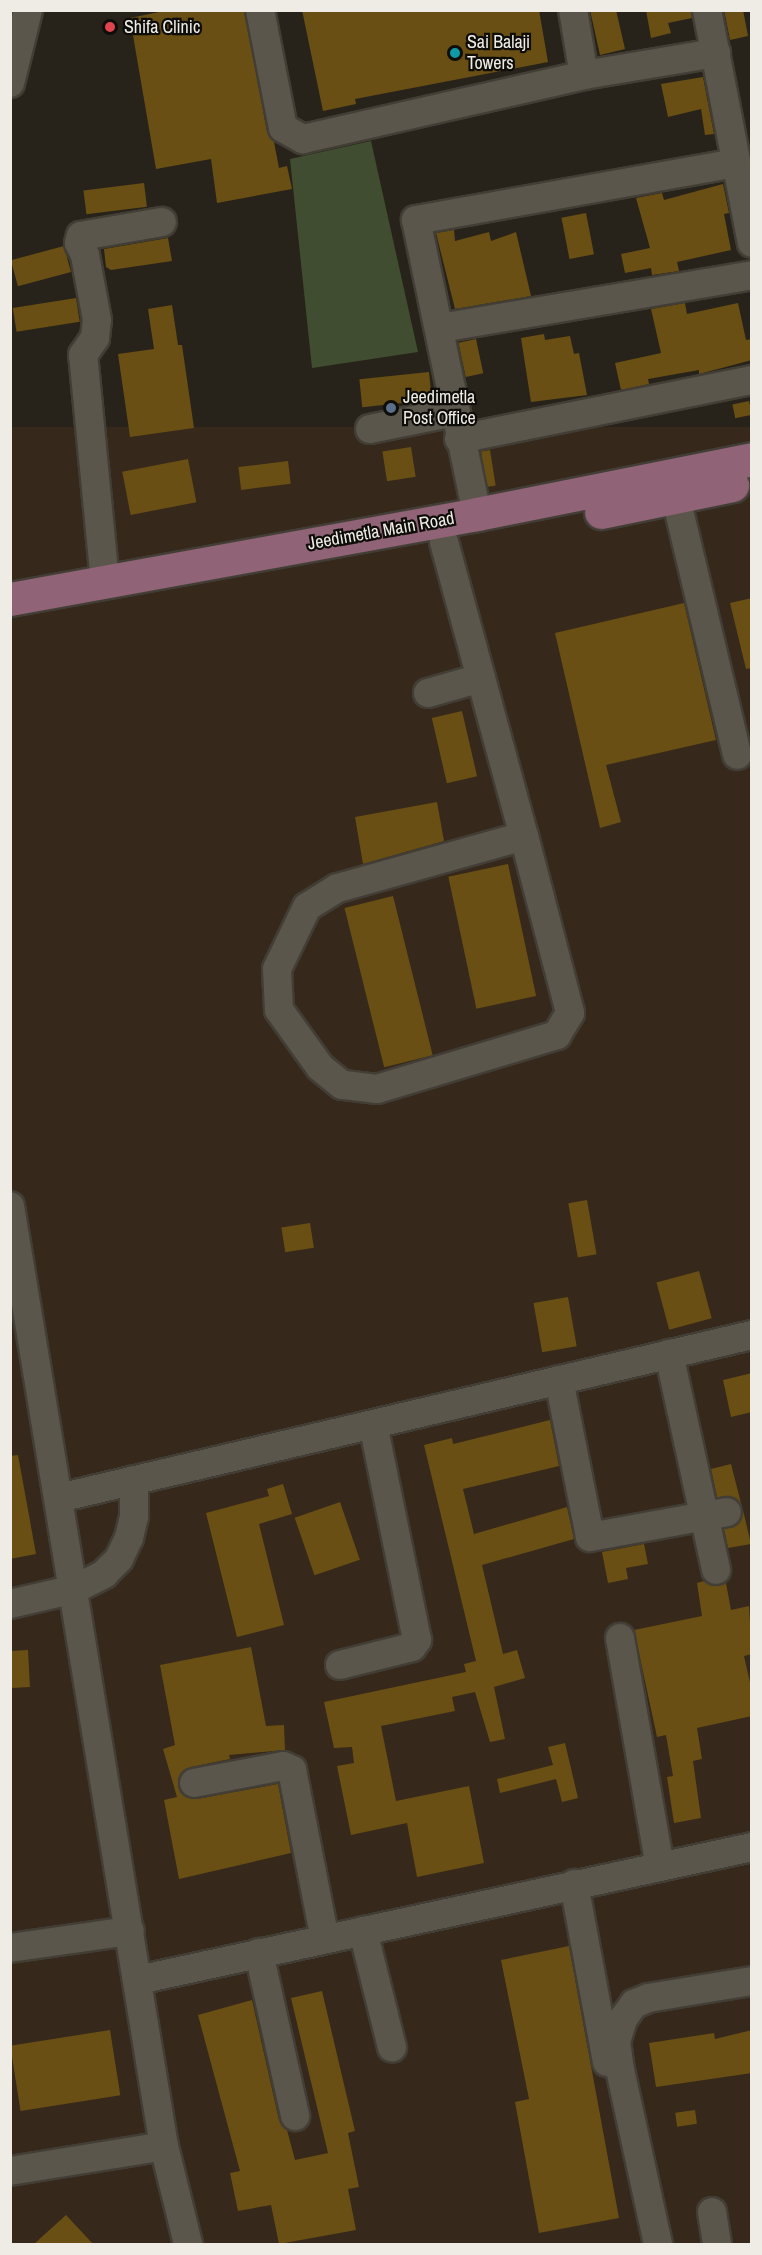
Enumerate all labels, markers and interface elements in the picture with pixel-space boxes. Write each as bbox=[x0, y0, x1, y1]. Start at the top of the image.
place label: Shifa Clinic bbox=[124, 16, 200, 38]
marker: Shifa Clinic bbox=[101, 18, 119, 36]
place label: Sai Balaji Towers bbox=[467, 32, 530, 74]
marker: Sai Balaji Towers bbox=[448, 46, 462, 60]
place label: Jeedimetla Post Office bbox=[403, 387, 476, 430]
marker: Jeedimetla Post Office bbox=[384, 401, 398, 415]
street label: Jeedimetla Main Road bbox=[306, 507, 456, 555]

